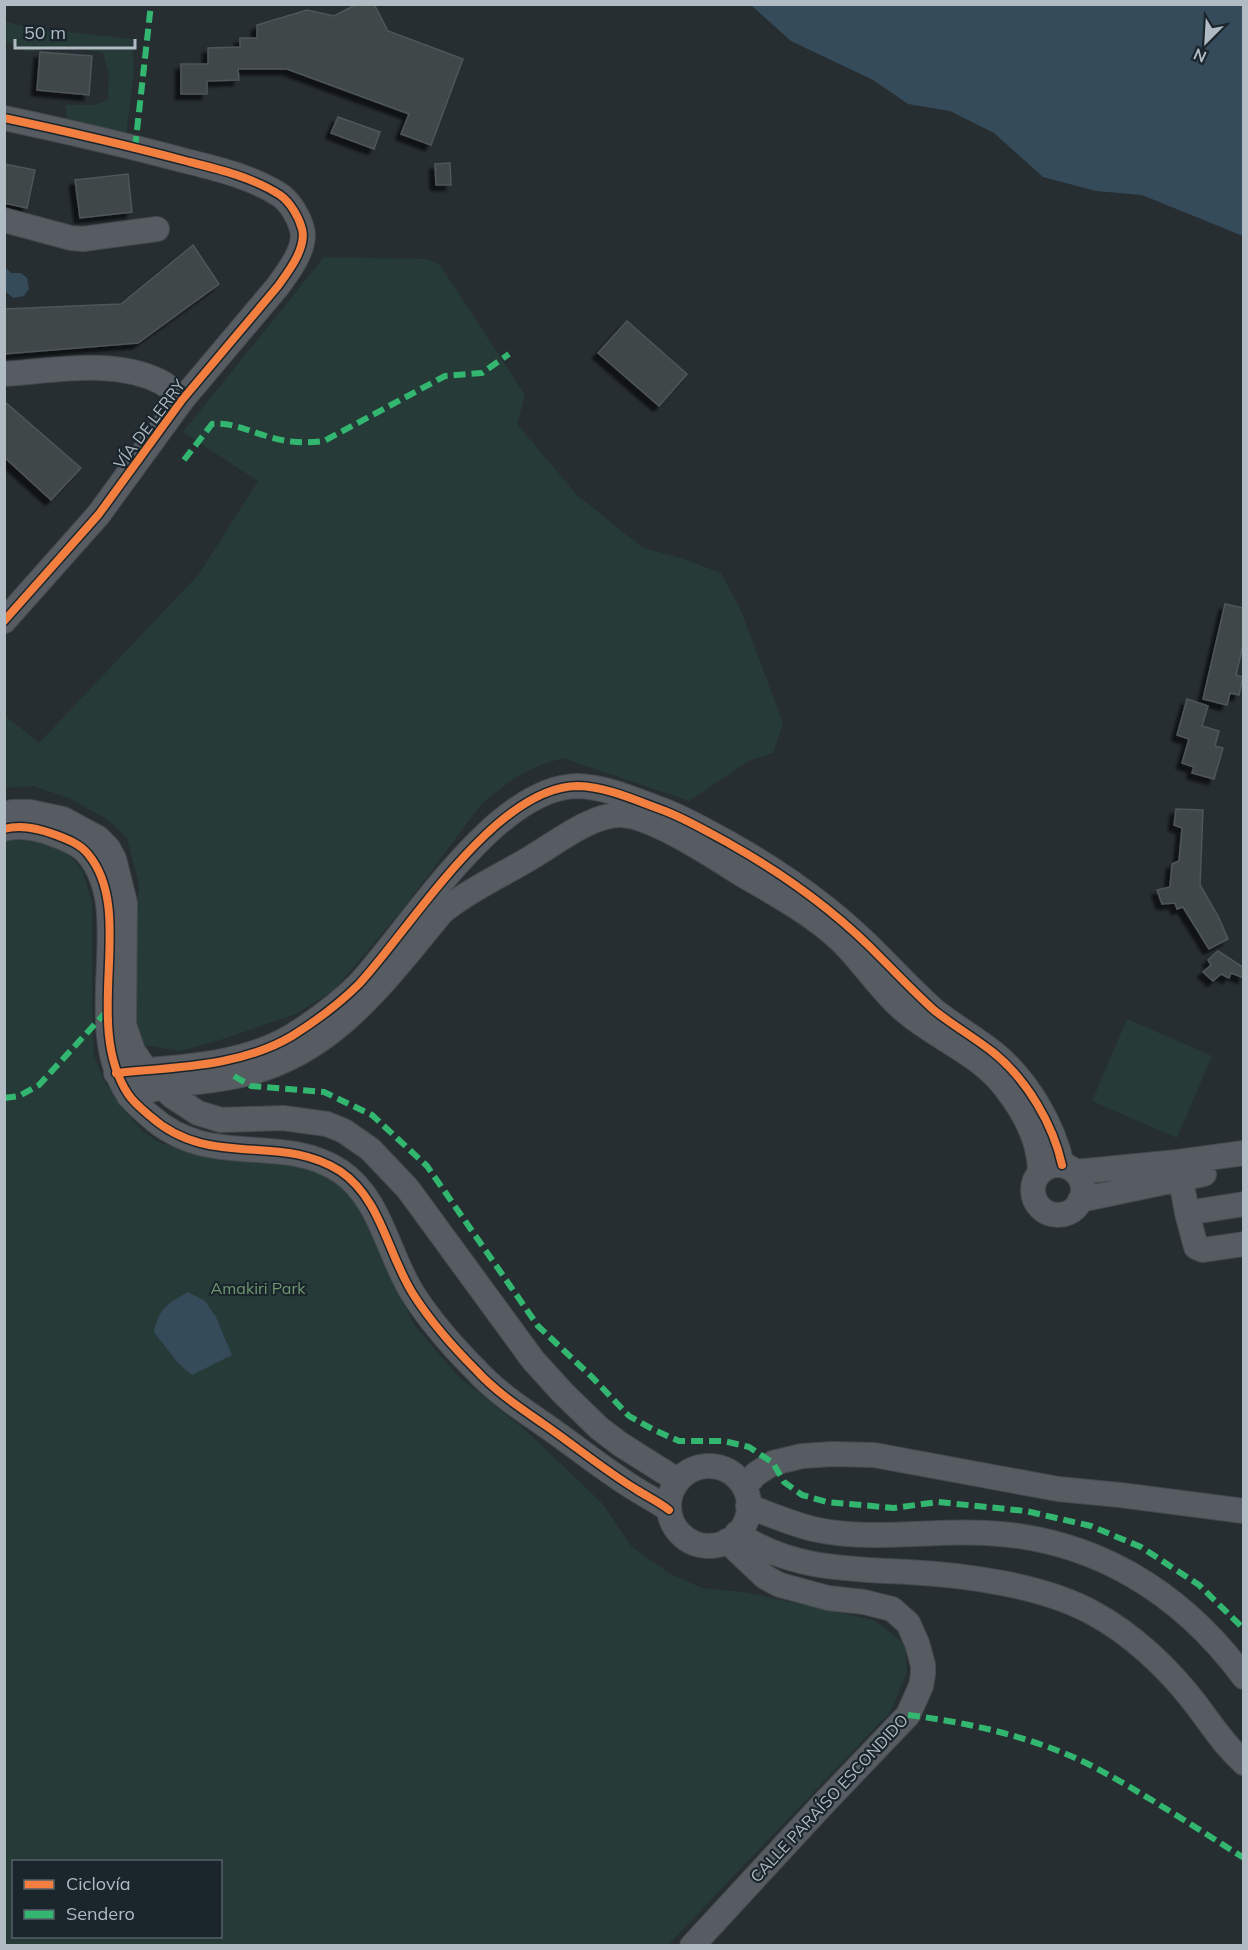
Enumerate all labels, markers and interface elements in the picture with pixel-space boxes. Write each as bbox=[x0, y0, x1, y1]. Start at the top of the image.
scale bar bbox=[15, 12, 135, 50]
north arrow bbox=[1176, 12, 1236, 72]
text: 50 m bbox=[24, 21, 66, 44]
text: N bbox=[1190, 44, 1209, 67]
street label: VÍA DE LERRY bbox=[109, 375, 189, 473]
park label: Amakiri Park bbox=[211, 1278, 306, 1298]
street label: CALLE PARAÍSO ESCONDIDO bbox=[746, 1710, 912, 1886]
legend bbox=[12, 1860, 222, 1938]
text: Ciclovía bbox=[66, 1872, 131, 1895]
text: Sendero bbox=[66, 1902, 135, 1925]

